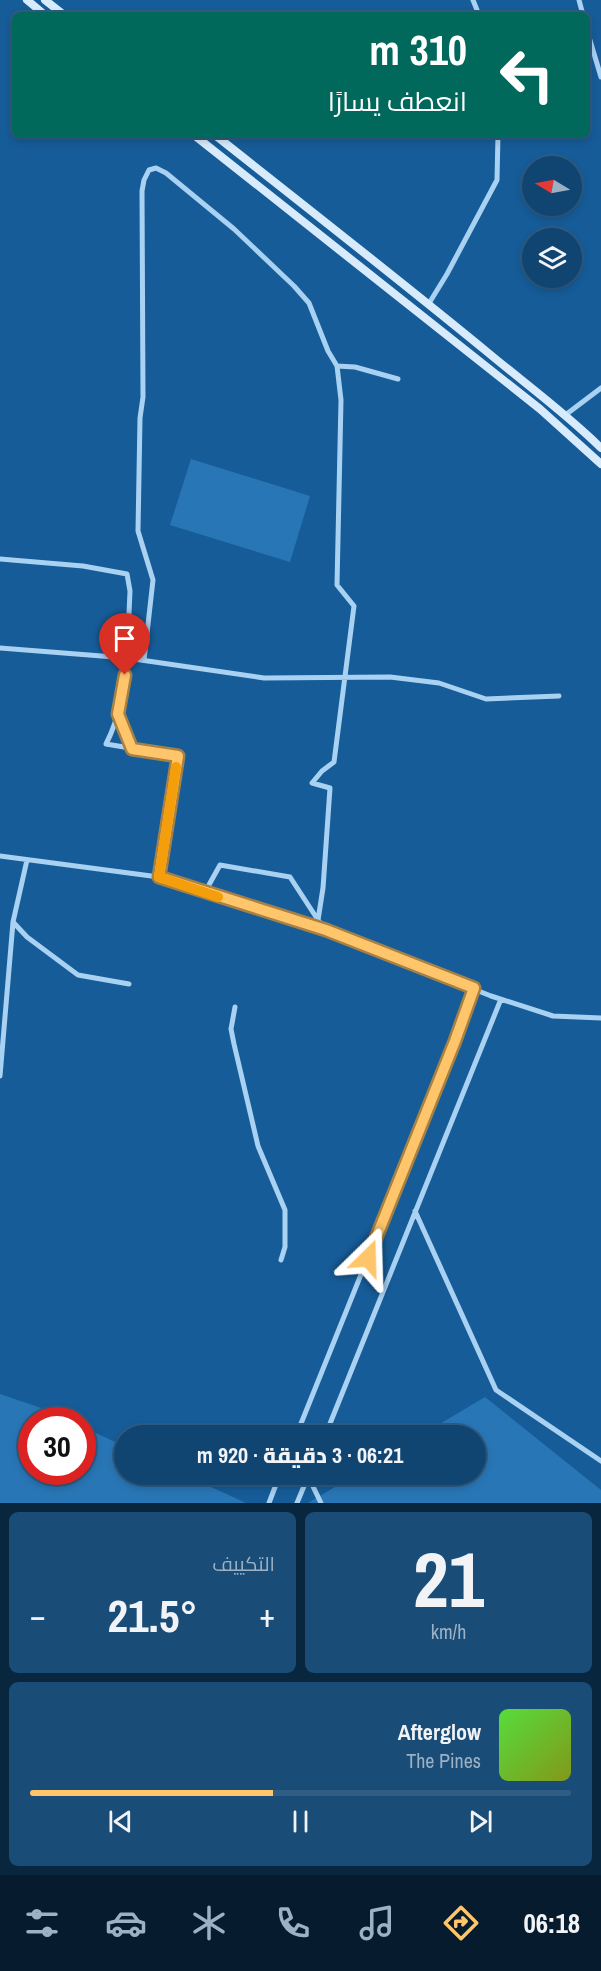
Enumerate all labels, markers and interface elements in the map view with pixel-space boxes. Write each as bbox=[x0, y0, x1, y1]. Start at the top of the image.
text: 310 m bbox=[369, 22, 467, 78]
icon: left bbox=[488, 36, 566, 114]
text: انعطف يسارًا bbox=[328, 83, 467, 119]
north arrow bbox=[522, 156, 582, 216]
map controls bbox=[522, 156, 582, 288]
button: layers bbox=[522, 228, 582, 288]
pin bbox=[99, 613, 150, 675]
icon: arrive bbox=[108, 622, 141, 655]
position arrow bbox=[336, 1226, 400, 1290]
speed limit sign: 30 bbox=[18, 1407, 96, 1485]
text: 06:21 · 3 دقيقة · 920 m bbox=[197, 1440, 403, 1470]
text: 21 bbox=[413, 1526, 484, 1631]
text: التكييف bbox=[212, 1550, 275, 1577]
text: 21.5° bbox=[108, 1585, 197, 1646]
text: − bbox=[30, 1593, 46, 1637]
text: + bbox=[259, 1593, 275, 1637]
text: km/h bbox=[431, 1618, 466, 1645]
text: Afterglow bbox=[398, 1717, 481, 1747]
text: The Pines bbox=[406, 1747, 481, 1774]
icon: previous bbox=[104, 1805, 137, 1838]
icon: pause bbox=[284, 1805, 317, 1838]
icon: next bbox=[464, 1805, 497, 1838]
icon: filters bbox=[21, 1902, 63, 1944]
icon: car bbox=[105, 1902, 147, 1944]
icon: climate bbox=[188, 1902, 230, 1944]
icon: phone bbox=[272, 1902, 314, 1944]
icon: music bbox=[356, 1902, 398, 1944]
icon: directions bbox=[440, 1902, 482, 1944]
text: 06:18 bbox=[524, 1905, 580, 1941]

